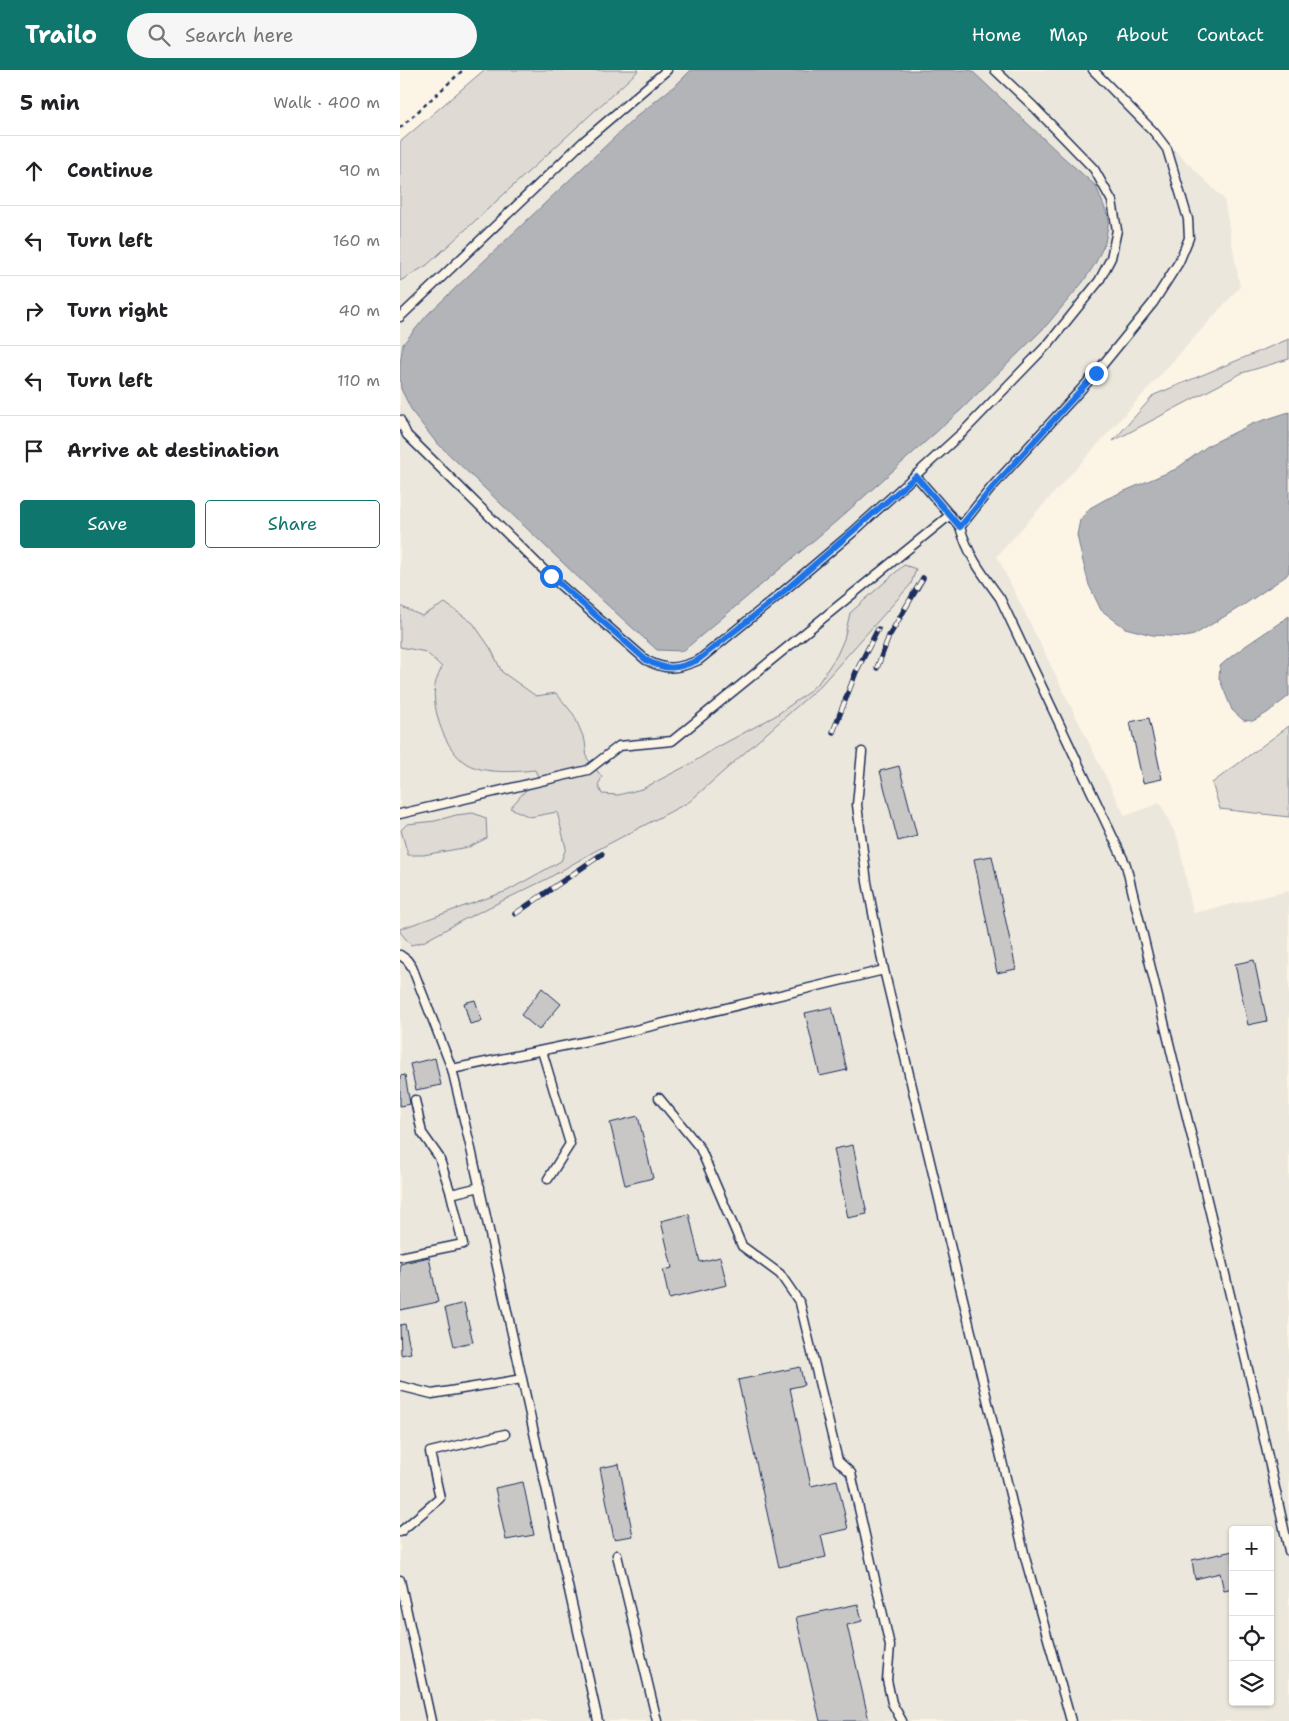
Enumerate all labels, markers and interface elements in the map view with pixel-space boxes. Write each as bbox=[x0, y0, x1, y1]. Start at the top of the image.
search box bbox=[127, 13, 477, 58]
text: Trailo bbox=[25, 19, 97, 51]
icon: search bbox=[145, 21, 173, 49]
text: Search here bbox=[185, 23, 294, 48]
text: Home bbox=[972, 23, 1021, 47]
text: Map bbox=[1049, 23, 1088, 47]
text: About bbox=[1116, 23, 1169, 47]
text: Contact bbox=[1197, 23, 1264, 47]
text: 5 min bbox=[20, 89, 80, 117]
text: Walk · 400 m bbox=[273, 92, 380, 113]
icon: ahead bbox=[20, 157, 48, 185]
text: Continue bbox=[67, 158, 153, 183]
text: 90 m bbox=[339, 160, 380, 181]
icon: left bbox=[20, 227, 48, 255]
text: Turn left bbox=[67, 228, 153, 253]
text: 160 m bbox=[333, 230, 380, 251]
icon: right bbox=[20, 297, 48, 325]
text: Turn right bbox=[67, 298, 168, 323]
text: 40 m bbox=[338, 300, 380, 321]
route end bbox=[1085, 362, 1108, 385]
icon: left bbox=[20, 367, 48, 395]
text: Turn left bbox=[67, 368, 153, 393]
text: 110 m bbox=[337, 370, 380, 391]
icon: arrive bbox=[20, 437, 48, 465]
text: Arrive at destination bbox=[67, 438, 279, 463]
button: Save bbox=[20, 500, 195, 548]
button: Share bbox=[205, 500, 380, 548]
route start bbox=[540, 565, 563, 588]
map controls bbox=[1229, 1526, 1274, 1706]
button: + bbox=[1229, 1526, 1274, 1571]
button: − bbox=[1229, 1571, 1274, 1616]
button: locate bbox=[1229, 1616, 1274, 1661]
button: layers bbox=[1229, 1661, 1274, 1706]

